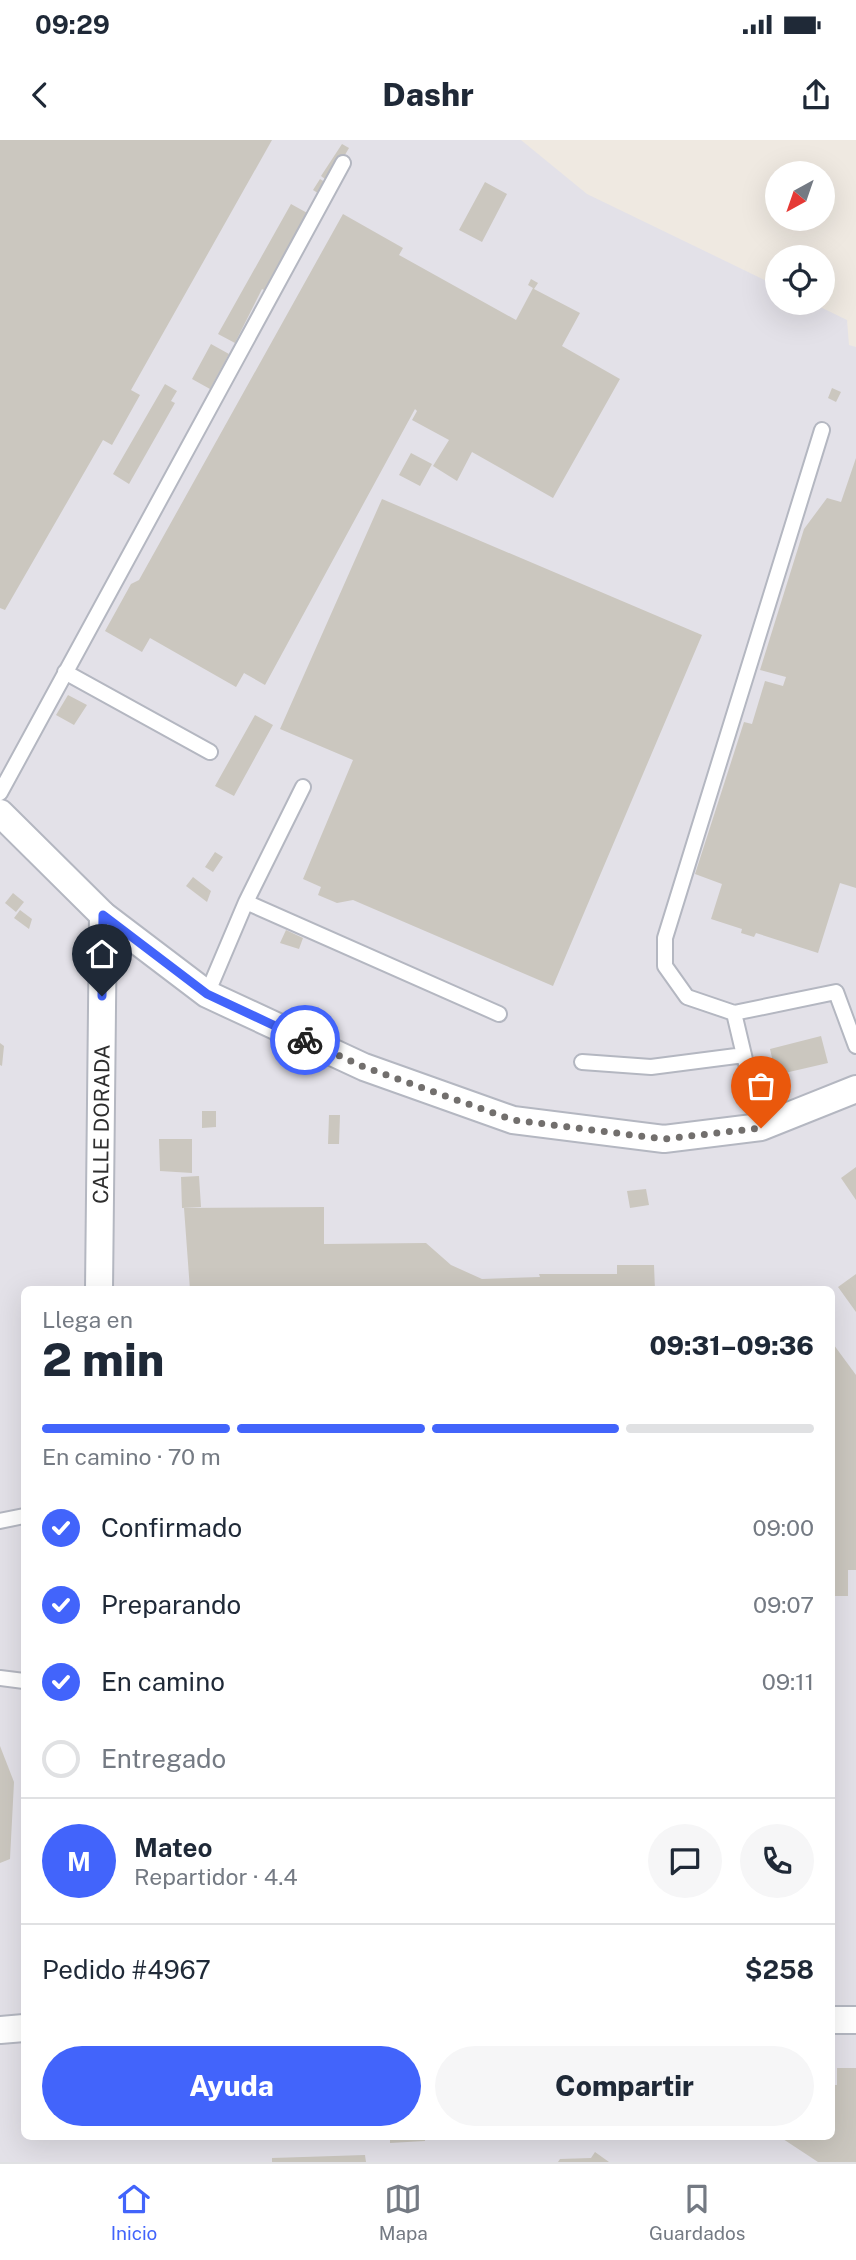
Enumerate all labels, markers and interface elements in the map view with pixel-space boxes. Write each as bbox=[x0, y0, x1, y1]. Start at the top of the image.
text: 09:29 bbox=[35, 9, 110, 40]
icon: back bbox=[21, 76, 59, 114]
text: Dashr bbox=[382, 76, 474, 113]
icon: share bbox=[797, 76, 835, 114]
north arrow bbox=[765, 161, 835, 231]
map controls bbox=[765, 161, 835, 315]
button: locate bbox=[765, 245, 835, 315]
pin bbox=[72, 924, 132, 996]
icon: home bbox=[83, 935, 121, 973]
courier bbox=[270, 1005, 340, 1075]
icon: bike bbox=[286, 1021, 324, 1059]
street label: CALLE DORADA bbox=[87, 1044, 114, 1204]
pin bbox=[731, 1056, 791, 1128]
icon: bag bbox=[742, 1067, 780, 1105]
text: Llega en bbox=[42, 1306, 133, 1333]
text: 09:31–09:36 bbox=[649, 1330, 814, 1361]
text: 2 min bbox=[42, 1332, 164, 1386]
text: En camino · 70 m bbox=[42, 1443, 221, 1470]
icon: check bbox=[42, 1509, 80, 1547]
text: Confirmado bbox=[101, 1512, 242, 1543]
text: 09:00 bbox=[753, 1514, 814, 1541]
icon: check bbox=[42, 1586, 80, 1624]
text: Preparando bbox=[101, 1589, 241, 1620]
text: 09:07 bbox=[753, 1591, 814, 1618]
icon: check bbox=[42, 1663, 80, 1701]
text: En camino bbox=[101, 1666, 225, 1697]
text: 09:11 bbox=[762, 1668, 814, 1695]
text: Entregado bbox=[101, 1743, 226, 1774]
button: chat bbox=[648, 1824, 722, 1898]
button: phone bbox=[740, 1824, 814, 1898]
text: Mateo bbox=[134, 1832, 212, 1863]
text: M bbox=[67, 1846, 91, 1877]
text: Repartidor · 4.4 bbox=[134, 1863, 298, 1890]
text: Pedido #4967 bbox=[42, 1954, 211, 1985]
text: $258 bbox=[745, 1954, 814, 1985]
button: Ayuda bbox=[42, 2046, 421, 2126]
button: Compartir bbox=[435, 2046, 814, 2126]
tab: Inicio bbox=[111, 2180, 157, 2244]
tab: Mapa bbox=[379, 2180, 428, 2244]
tab: Guardados bbox=[649, 2180, 745, 2244]

